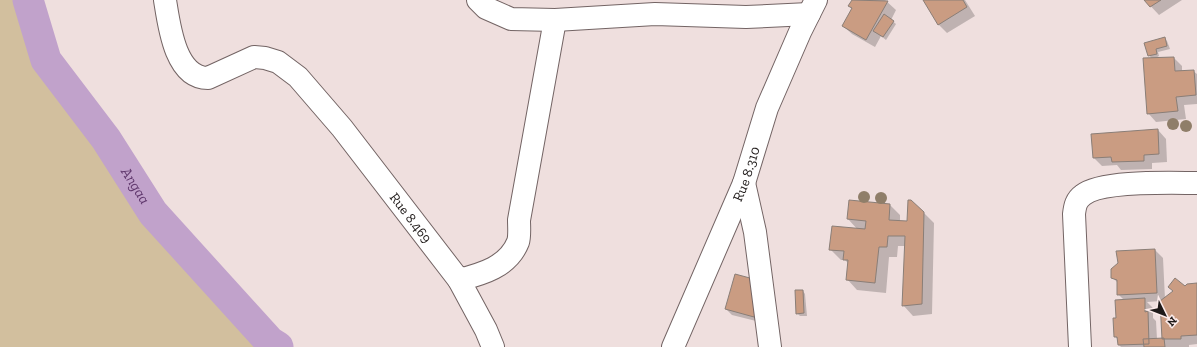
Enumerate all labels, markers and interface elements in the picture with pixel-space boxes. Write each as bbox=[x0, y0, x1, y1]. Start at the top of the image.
street label: Rue 8.310 bbox=[729, 145, 764, 204]
water label: Angaa bbox=[117, 163, 154, 207]
street label: Rue 8.469 bbox=[386, 189, 435, 246]
north arrow bbox=[1145, 295, 1185, 335]
text: N bbox=[1164, 314, 1180, 329]

